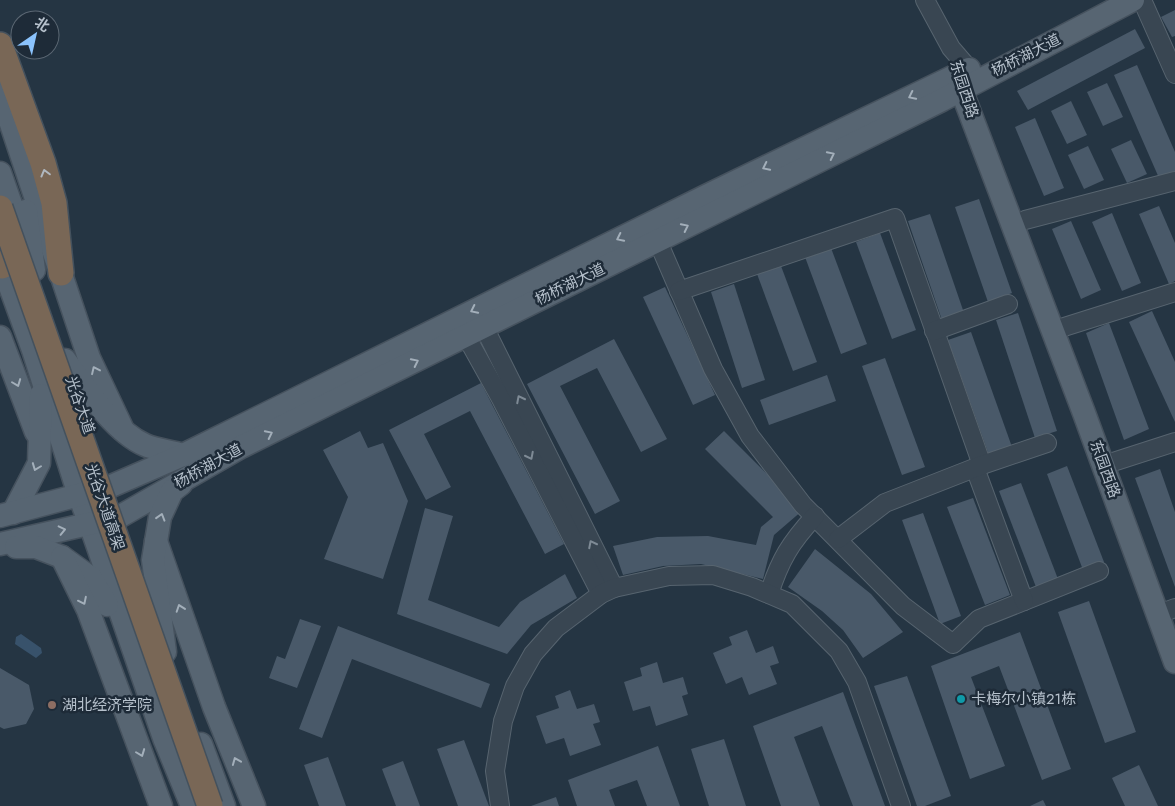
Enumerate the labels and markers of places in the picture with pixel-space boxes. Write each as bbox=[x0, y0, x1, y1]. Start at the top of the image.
place label: 卡梅尔小镇21栋 bbox=[971, 688, 1076, 710]
marker: 卡梅尔小镇21栋 bbox=[955, 693, 967, 705]
place label: 湖北经济学院 bbox=[62, 694, 152, 716]
marker: 湖北经济学院 bbox=[46, 699, 58, 711]

